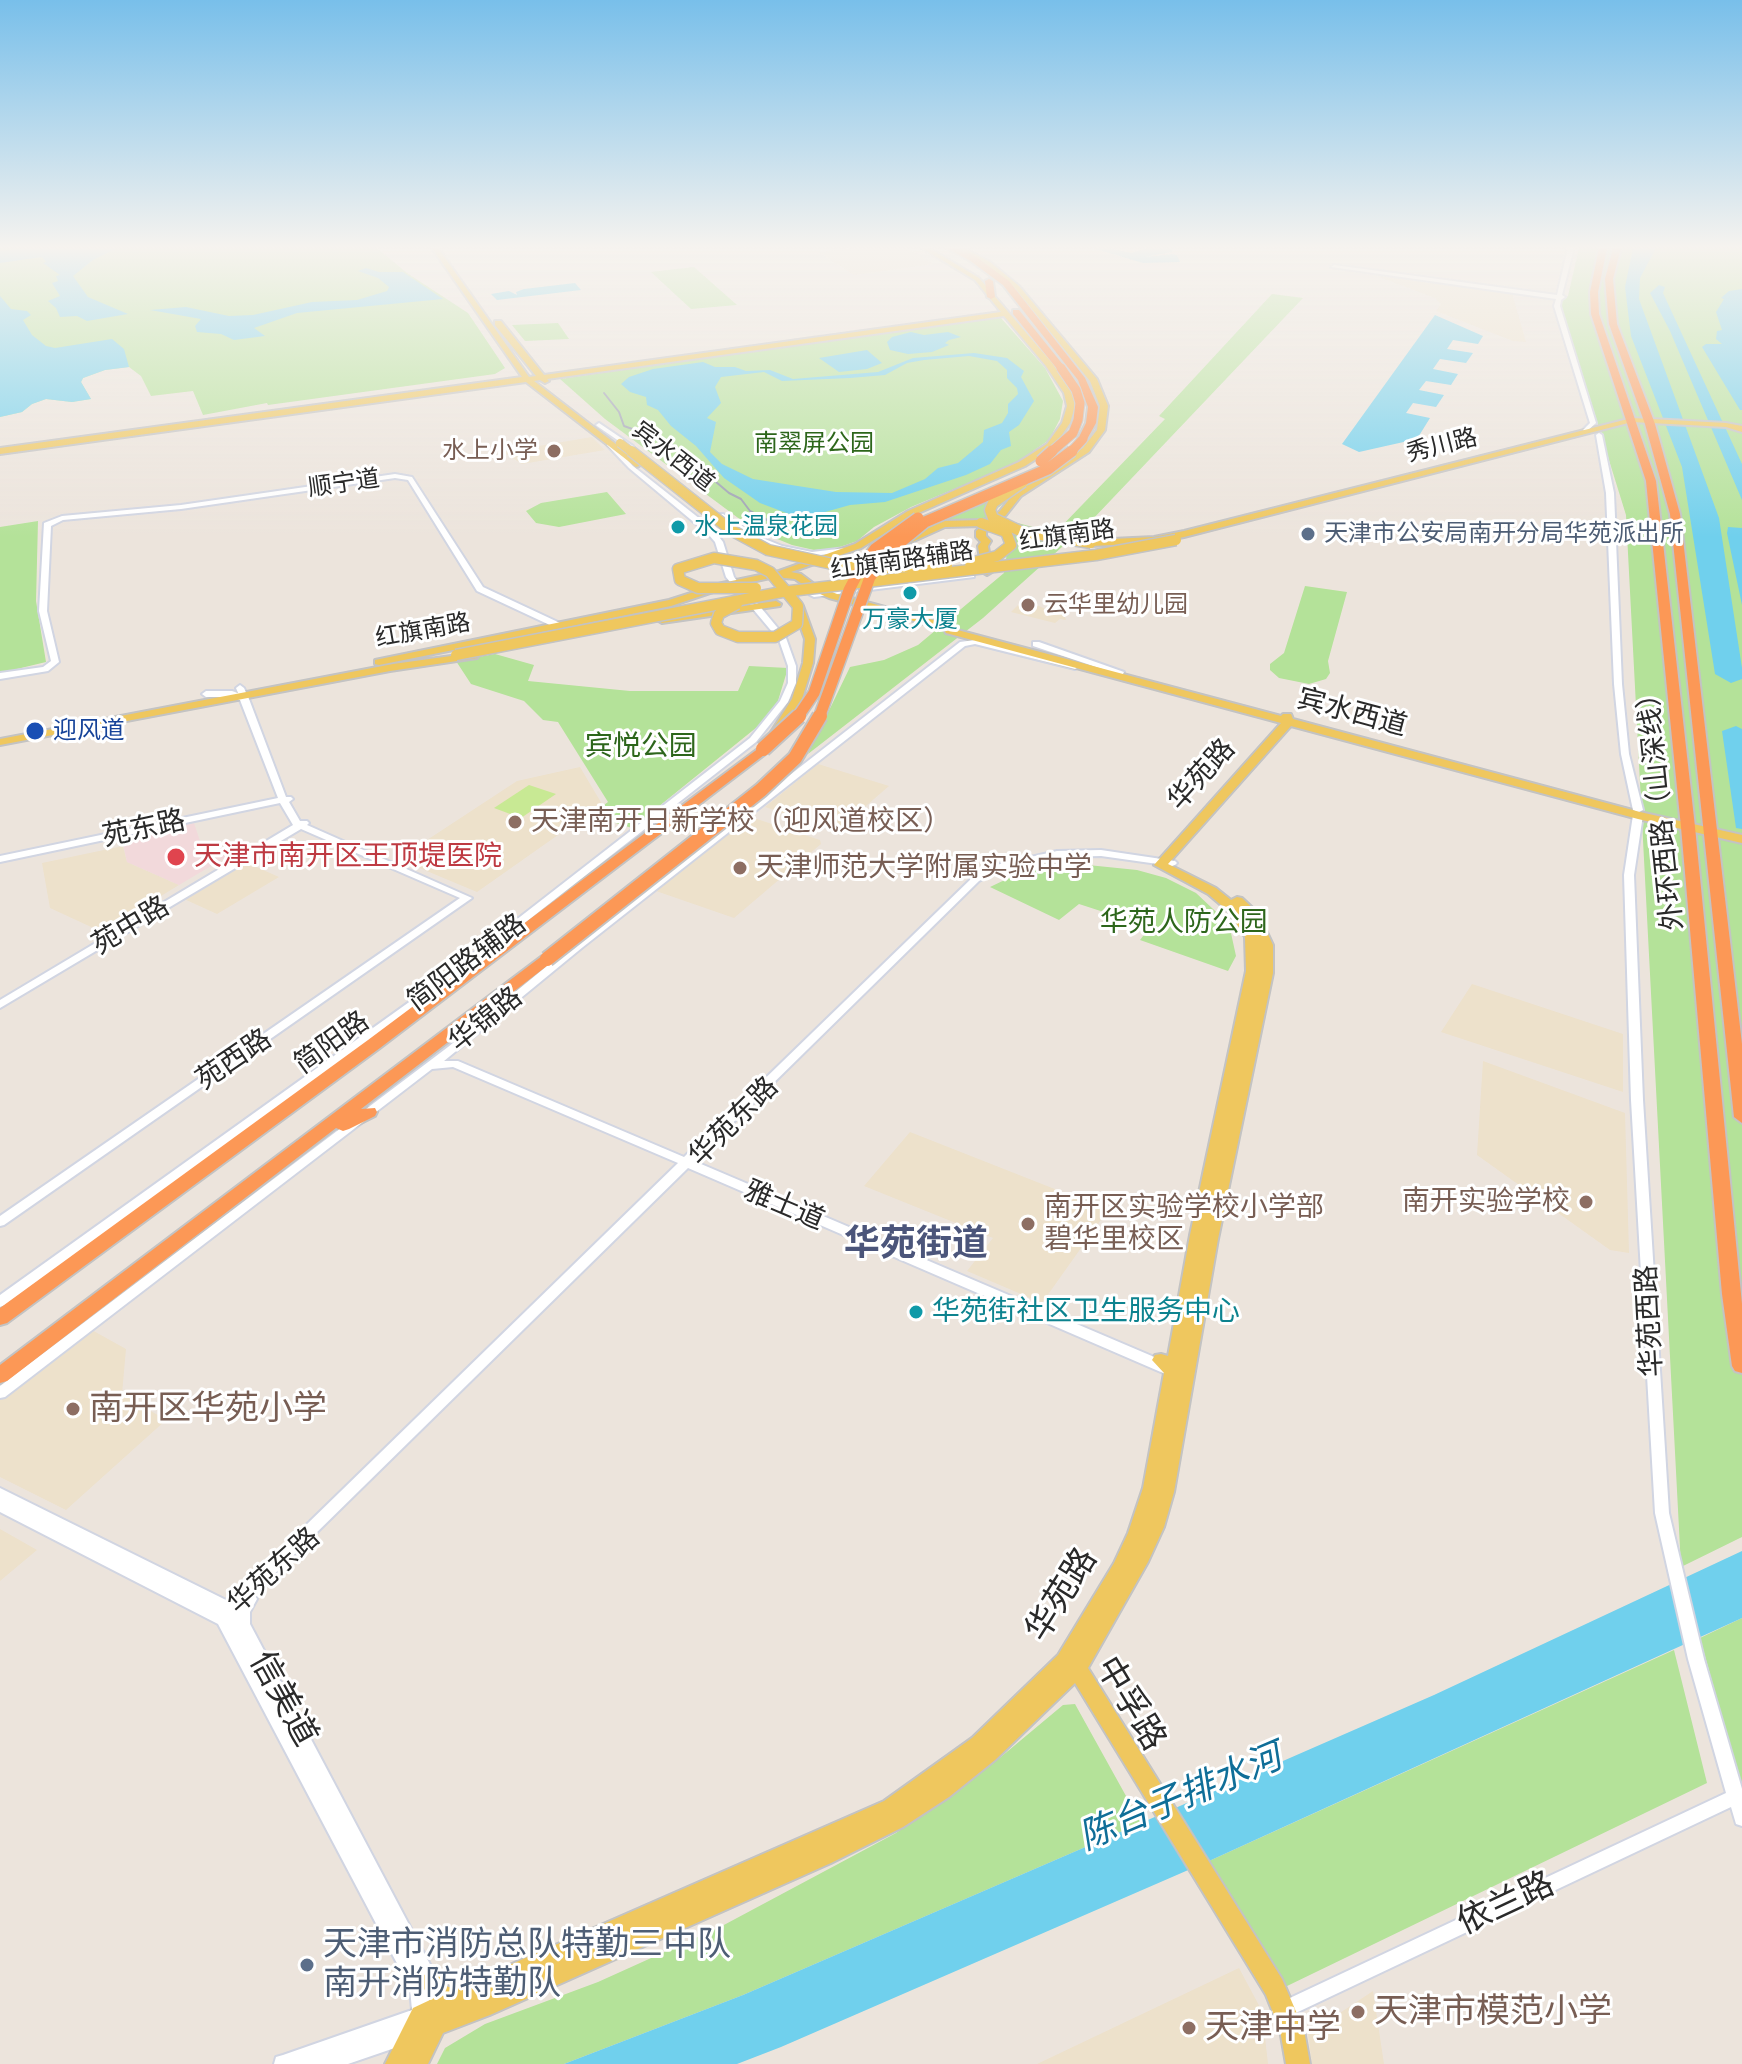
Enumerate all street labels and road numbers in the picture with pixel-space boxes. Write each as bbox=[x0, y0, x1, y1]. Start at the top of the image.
street label: 宾水西道 bbox=[626, 416, 720, 498]
street label: 秀川路 bbox=[1404, 423, 1480, 469]
street label: 顺宁道 bbox=[306, 465, 382, 503]
street label: 红旗南路 bbox=[1017, 515, 1117, 557]
street label: 红旗南路辅路 bbox=[829, 537, 975, 585]
street label: 红旗南路 bbox=[373, 608, 473, 654]
street label: 外环西路（山深线） bbox=[1631, 678, 1691, 932]
street label: 宾水西道 bbox=[1294, 682, 1410, 744]
street label: 华苑路 bbox=[1161, 733, 1243, 817]
street label: 苑东路 bbox=[99, 804, 189, 854]
street label: 苑中路 bbox=[86, 890, 176, 962]
street label: 简阳路辅路 bbox=[401, 907, 533, 1019]
street label: 华锦路 bbox=[443, 981, 529, 1059]
street label: 简阳路 bbox=[288, 1005, 376, 1081]
street label: 苑西路 bbox=[190, 1023, 278, 1097]
street label: 华苑东路 bbox=[683, 1071, 785, 1173]
street label: 雅士道 bbox=[739, 1174, 829, 1238]
street label: 华苑西路 bbox=[1630, 1264, 1670, 1378]
street label: 华苑东路 bbox=[221, 1521, 327, 1621]
street label: 华苑路 bbox=[1018, 1541, 1106, 1649]
street label: 信美道 bbox=[240, 1645, 326, 1753]
street label: 中孚路 bbox=[1086, 1650, 1174, 1758]
street label: 依兰路 bbox=[1451, 1864, 1561, 1944]

